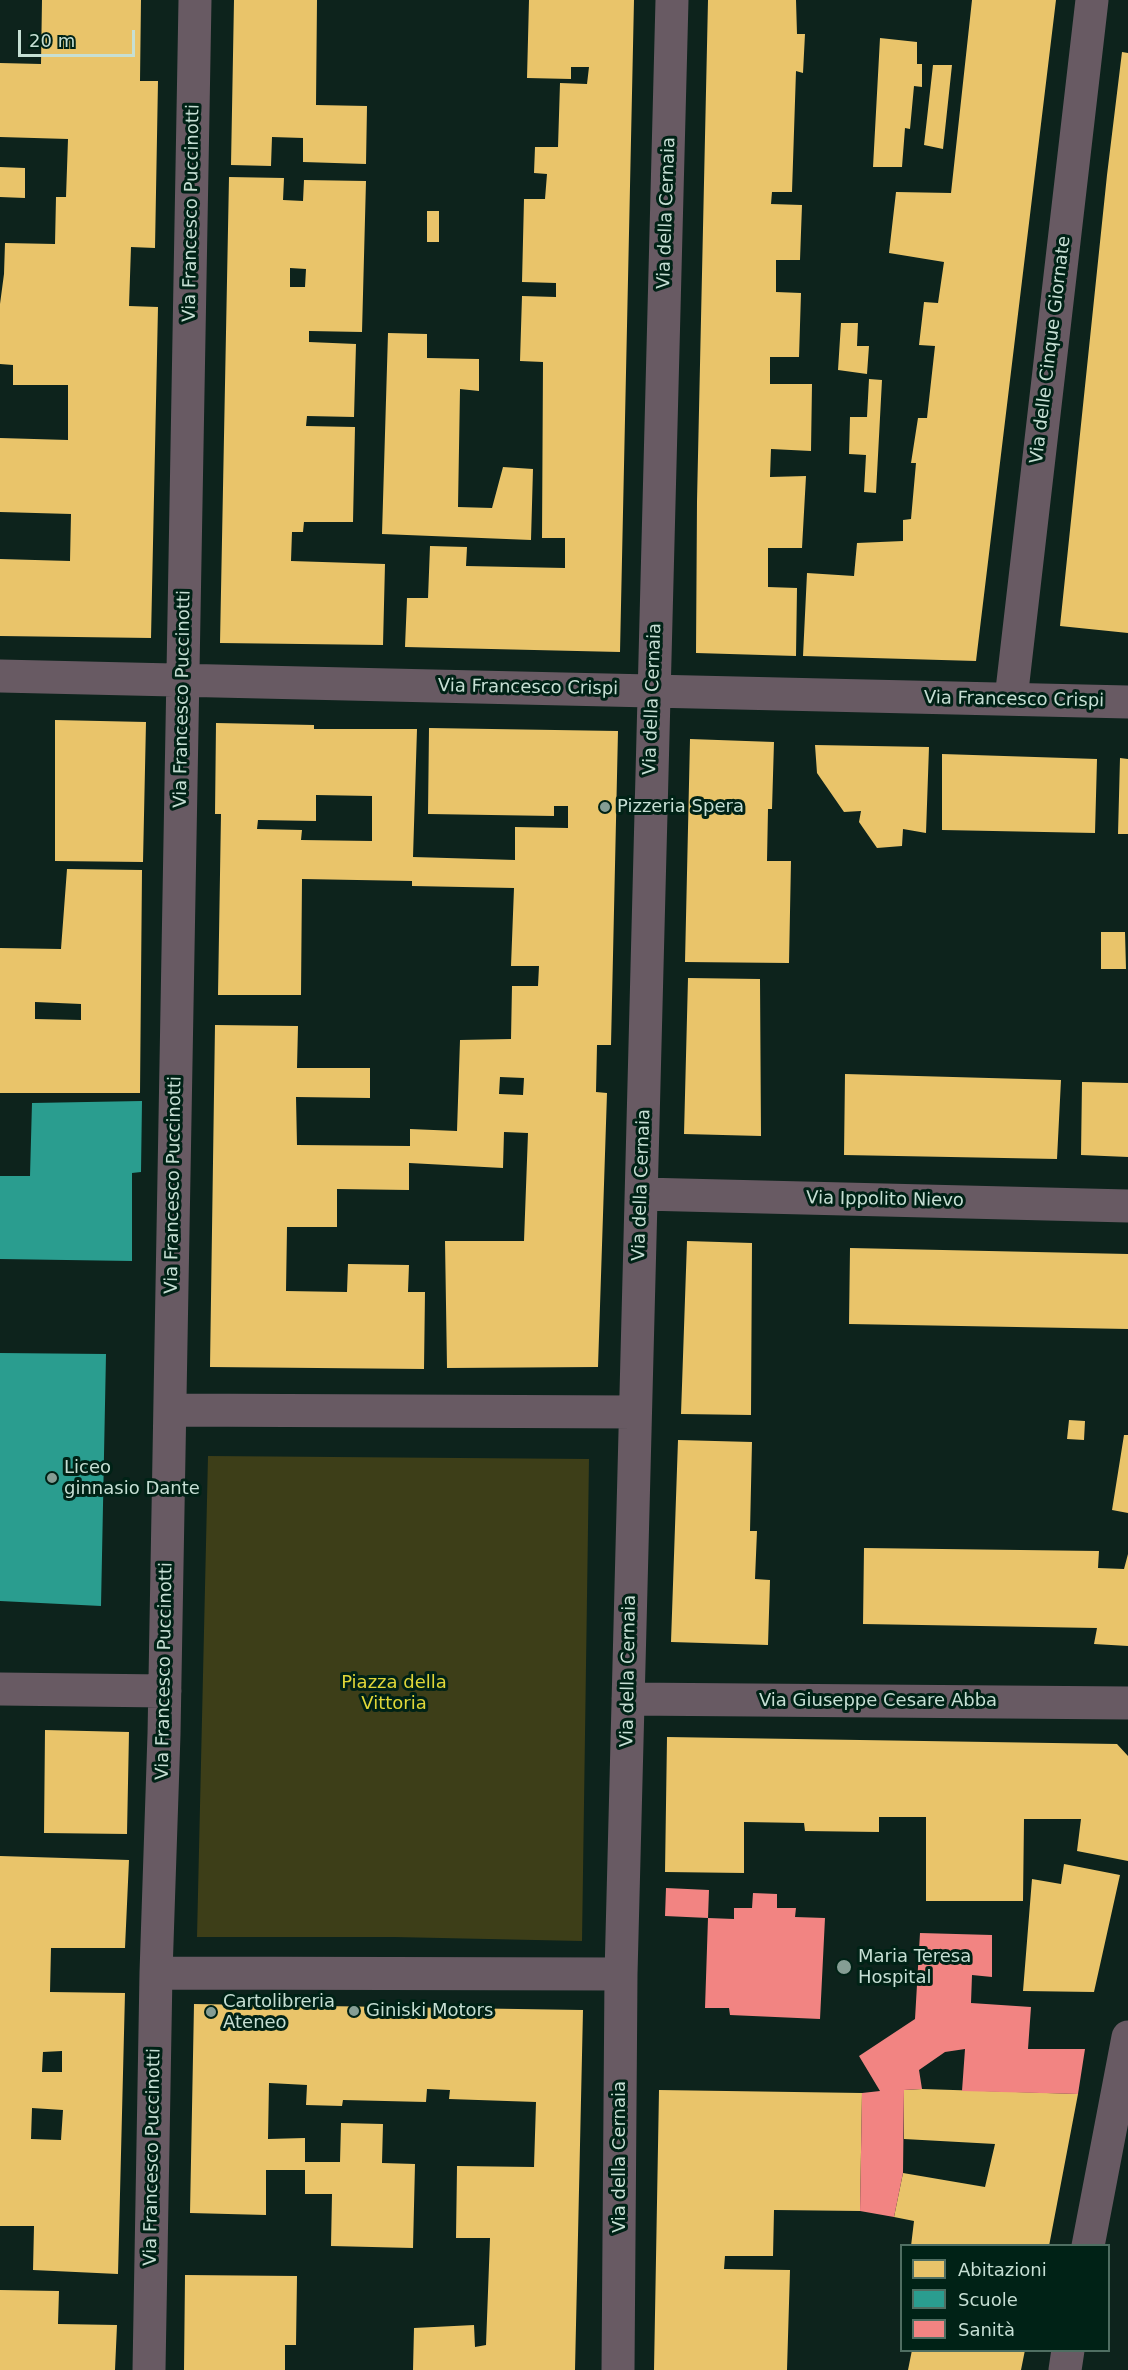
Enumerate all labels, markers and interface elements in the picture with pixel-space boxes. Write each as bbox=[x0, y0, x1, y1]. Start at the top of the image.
scale bar bbox=[21, 18, 138, 56]
text: 20 m bbox=[29, 30, 75, 51]
street label: Via Francesco Puccinotti bbox=[179, 104, 205, 322]
street label: Via della Cernaia bbox=[654, 137, 680, 289]
street label: Via delle Cinque Giornate bbox=[1026, 235, 1076, 465]
street label: Via Francesco Puccinotti bbox=[170, 590, 196, 808]
street label: Via della Cernaia bbox=[640, 623, 666, 775]
street label: Via Francesco Crispi bbox=[438, 676, 618, 700]
street label: Via Francesco Crispi bbox=[924, 688, 1104, 712]
place label: Pizzeria Spera bbox=[617, 796, 744, 818]
marker: Pizzeria Spera bbox=[598, 800, 612, 814]
street label: Via Francesco Puccinotti bbox=[161, 1076, 187, 1294]
street label: Via della Cernaia bbox=[629, 1109, 655, 1261]
street label: Via Ippolito Nievo bbox=[806, 1188, 964, 1212]
place label: Liceo ginnasio Dante bbox=[64, 1457, 200, 1500]
marker: Liceo ginnasio Dante bbox=[45, 1471, 59, 1485]
street label: Via Francesco Puccinotti bbox=[152, 1562, 178, 1780]
street label: Via della Cernaia bbox=[617, 1595, 641, 1747]
park label: Piazza della Vittoria bbox=[341, 1672, 447, 1714]
street label: Via Giuseppe Cesare Abba bbox=[759, 1690, 997, 1712]
place label: Maria Teresa Hospital bbox=[858, 1946, 971, 1988]
marker: Maria Teresa Hospital bbox=[835, 1958, 853, 1976]
place label: Cartolibreria Ateneo bbox=[223, 1991, 335, 2034]
place label: Giniski Motors bbox=[366, 2000, 493, 2022]
marker: Giniski Motors bbox=[347, 2004, 361, 2018]
marker: Cartolibreria Ateneo bbox=[204, 2005, 218, 2019]
street label: Via Francesco Puccinotti bbox=[140, 2048, 166, 2266]
street label: Via della Cernaia bbox=[609, 2081, 631, 2233]
legend bbox=[900, 2244, 1110, 2352]
text: Abitazioni bbox=[958, 2259, 1047, 2280]
text: Scuole bbox=[958, 2289, 1018, 2310]
text: Sanità bbox=[958, 2319, 1015, 2340]

